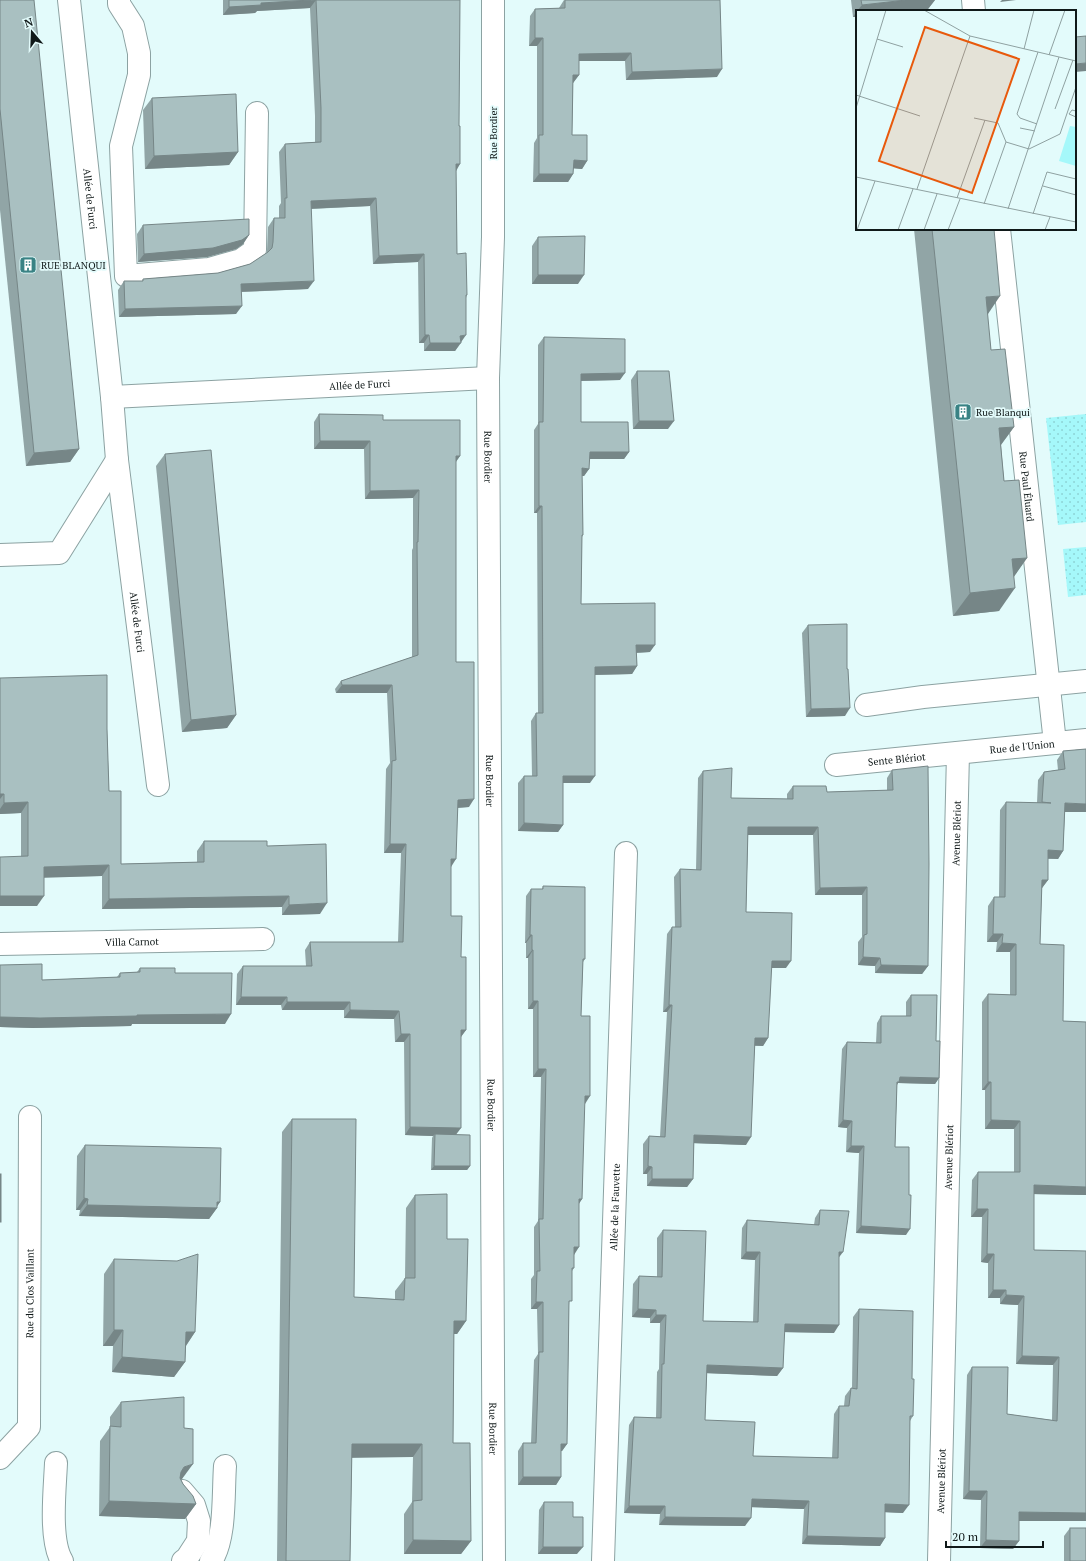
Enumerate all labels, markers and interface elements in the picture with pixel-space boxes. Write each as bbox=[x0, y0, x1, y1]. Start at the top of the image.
inset map bbox=[856, 10, 1076, 230]
north arrow bbox=[12, 12, 52, 52]
text: N bbox=[23, 14, 36, 31]
street label: Rue Bordier bbox=[487, 107, 500, 159]
street label: Allée de Furci bbox=[81, 168, 100, 230]
building icon: RUE BLANQUI bbox=[18, 255, 38, 275]
place label: RUE BLANQUI bbox=[41, 259, 106, 272]
street label: Allée de Furci bbox=[329, 376, 391, 393]
building icon: Rue Blanqui bbox=[953, 402, 973, 422]
place label: Rue Blanqui bbox=[976, 406, 1030, 419]
street label: Rue Bordier bbox=[482, 431, 495, 483]
street label: Rue Paul Éluard bbox=[1017, 451, 1037, 523]
street label: Allée de Furci bbox=[127, 591, 148, 653]
street label: Rue de l'Union bbox=[989, 737, 1055, 756]
street label: Sente Blériot bbox=[867, 750, 926, 768]
street label: Rue Bordier bbox=[483, 755, 497, 807]
street label: Avenue Blériot bbox=[949, 800, 963, 866]
street label: Villa Carnot bbox=[105, 934, 159, 949]
street label: Rue Bordier bbox=[485, 1079, 498, 1131]
street label: Avenue Blériot bbox=[941, 1124, 956, 1190]
street label: Allée de la Fauvette bbox=[607, 1163, 622, 1251]
street label: Rue du Clos Vaillant bbox=[23, 1248, 36, 1338]
street label: Rue Bordier bbox=[487, 1403, 500, 1455]
street label: Avenue Blériot bbox=[934, 1448, 948, 1514]
scale bar bbox=[946, 1523, 1043, 1549]
text: 20 m bbox=[952, 1529, 979, 1544]

